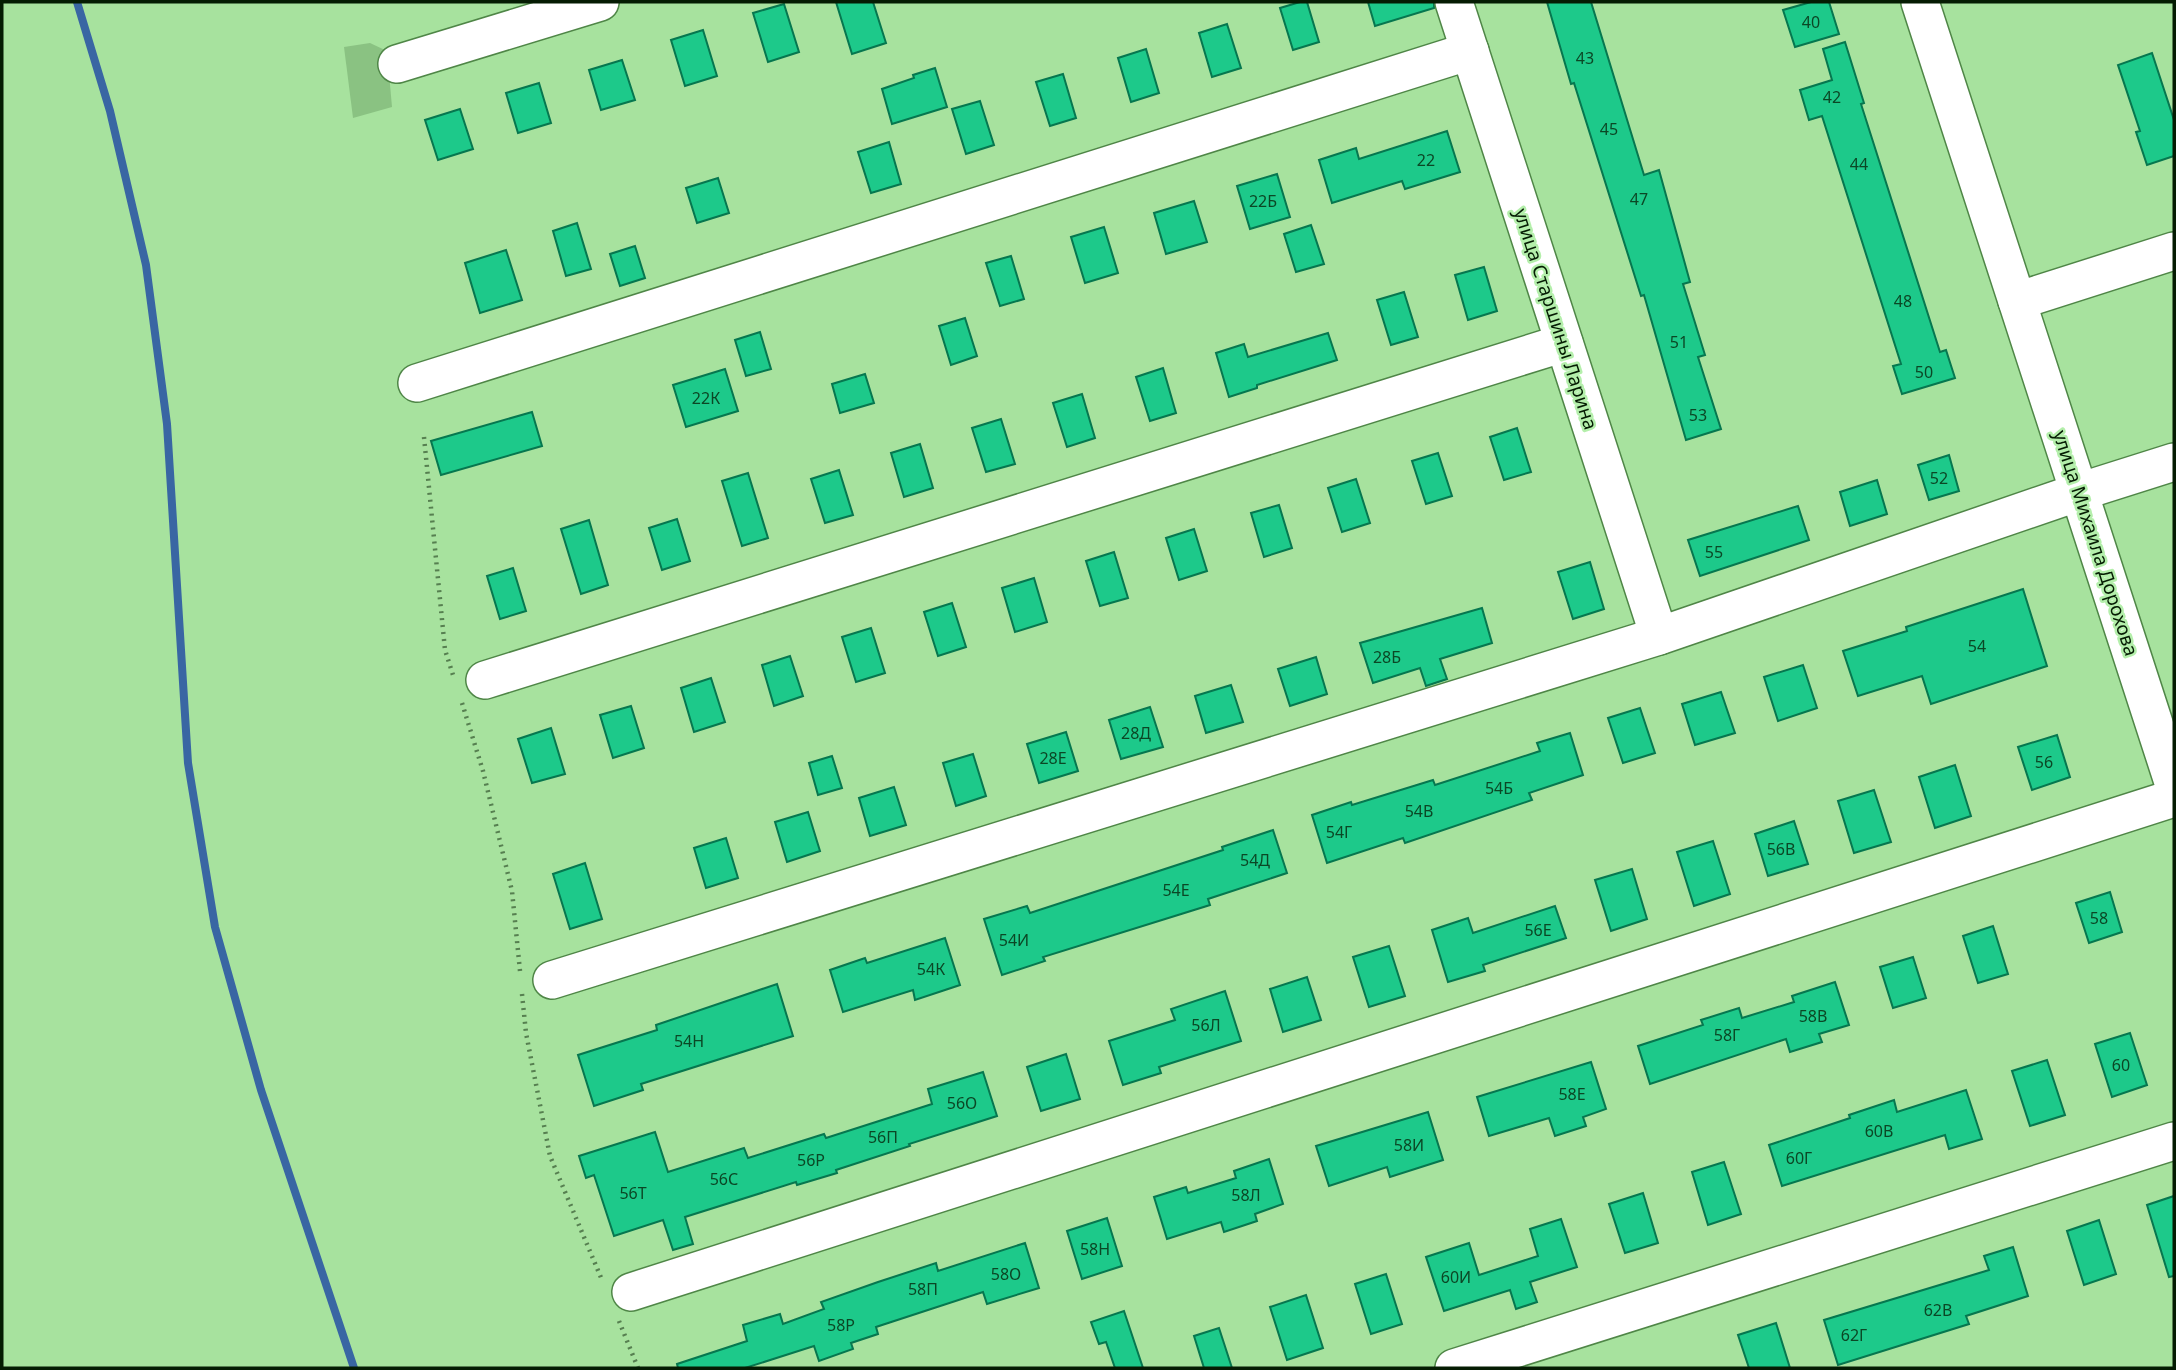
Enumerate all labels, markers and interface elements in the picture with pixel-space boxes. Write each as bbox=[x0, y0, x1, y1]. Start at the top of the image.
house number: 40 bbox=[1802, 11, 1820, 33]
house number: 43 bbox=[1576, 47, 1594, 69]
house number: 42 bbox=[1823, 86, 1841, 108]
house number: 45 bbox=[1600, 118, 1618, 140]
house number: 22 bbox=[1417, 149, 1435, 171]
house number: 44 bbox=[1850, 153, 1868, 175]
house number: 47 bbox=[1630, 188, 1648, 210]
house number: 22Б bbox=[1249, 190, 1277, 212]
street label: улица Старшины Ларина bbox=[1508, 205, 1604, 433]
house number: 48 bbox=[1894, 290, 1912, 312]
house number: 51 bbox=[1670, 331, 1688, 353]
house number: 50 bbox=[1915, 361, 1933, 383]
house number: 22К bbox=[692, 387, 720, 409]
house number: 53 bbox=[1689, 404, 1707, 426]
street label: улица Михаила Дорохова bbox=[2047, 427, 2145, 659]
house number: 52 bbox=[1930, 467, 1948, 489]
house number: 55 bbox=[1705, 541, 1723, 563]
house number: 54 bbox=[1968, 635, 1986, 657]
house number: 28Б bbox=[1373, 646, 1401, 668]
house number: 28Д bbox=[1121, 722, 1151, 744]
house number: 28Е bbox=[1039, 747, 1067, 769]
house number: 56 bbox=[2035, 751, 2053, 773]
house number: 54Б bbox=[1485, 777, 1513, 799]
house number: 54В bbox=[1405, 800, 1433, 822]
house number: 54Г bbox=[1326, 821, 1352, 843]
house number: 56В bbox=[1767, 838, 1795, 860]
house number: 54Д bbox=[1240, 849, 1270, 871]
house number: 54Е bbox=[1162, 879, 1190, 901]
house number: 58 bbox=[2090, 907, 2108, 929]
house number: 56Е bbox=[1524, 919, 1552, 941]
house number: 54И bbox=[999, 929, 1029, 951]
house number: 54К bbox=[917, 958, 945, 980]
house number: 58В bbox=[1799, 1005, 1827, 1027]
house number: 56Л bbox=[1191, 1014, 1221, 1036]
house number: 58Г bbox=[1714, 1024, 1740, 1046]
house number: 54Н bbox=[674, 1030, 704, 1052]
house number: 60 bbox=[2112, 1054, 2130, 1076]
house number: 58Е bbox=[1558, 1083, 1586, 1105]
house number: 56О bbox=[947, 1092, 977, 1114]
house number: 60В bbox=[1865, 1120, 1893, 1142]
house number: 56П bbox=[868, 1126, 898, 1148]
house number: 58И bbox=[1394, 1134, 1424, 1156]
house number: 60Г bbox=[1786, 1147, 1812, 1169]
house number: 56Р bbox=[797, 1149, 825, 1171]
house number: 56С bbox=[710, 1168, 738, 1190]
house number: 56Т bbox=[619, 1182, 647, 1204]
house number: 58Л bbox=[1231, 1184, 1261, 1206]
house number: 58Н bbox=[1080, 1238, 1110, 1260]
house number: 58О bbox=[991, 1263, 1021, 1285]
house number: 60И bbox=[1441, 1266, 1471, 1288]
house number: 58П bbox=[908, 1278, 938, 1300]
house number: 62В bbox=[1924, 1299, 1952, 1321]
house number: 58Р bbox=[827, 1314, 855, 1336]
house number: 62Г bbox=[1841, 1324, 1867, 1346]

